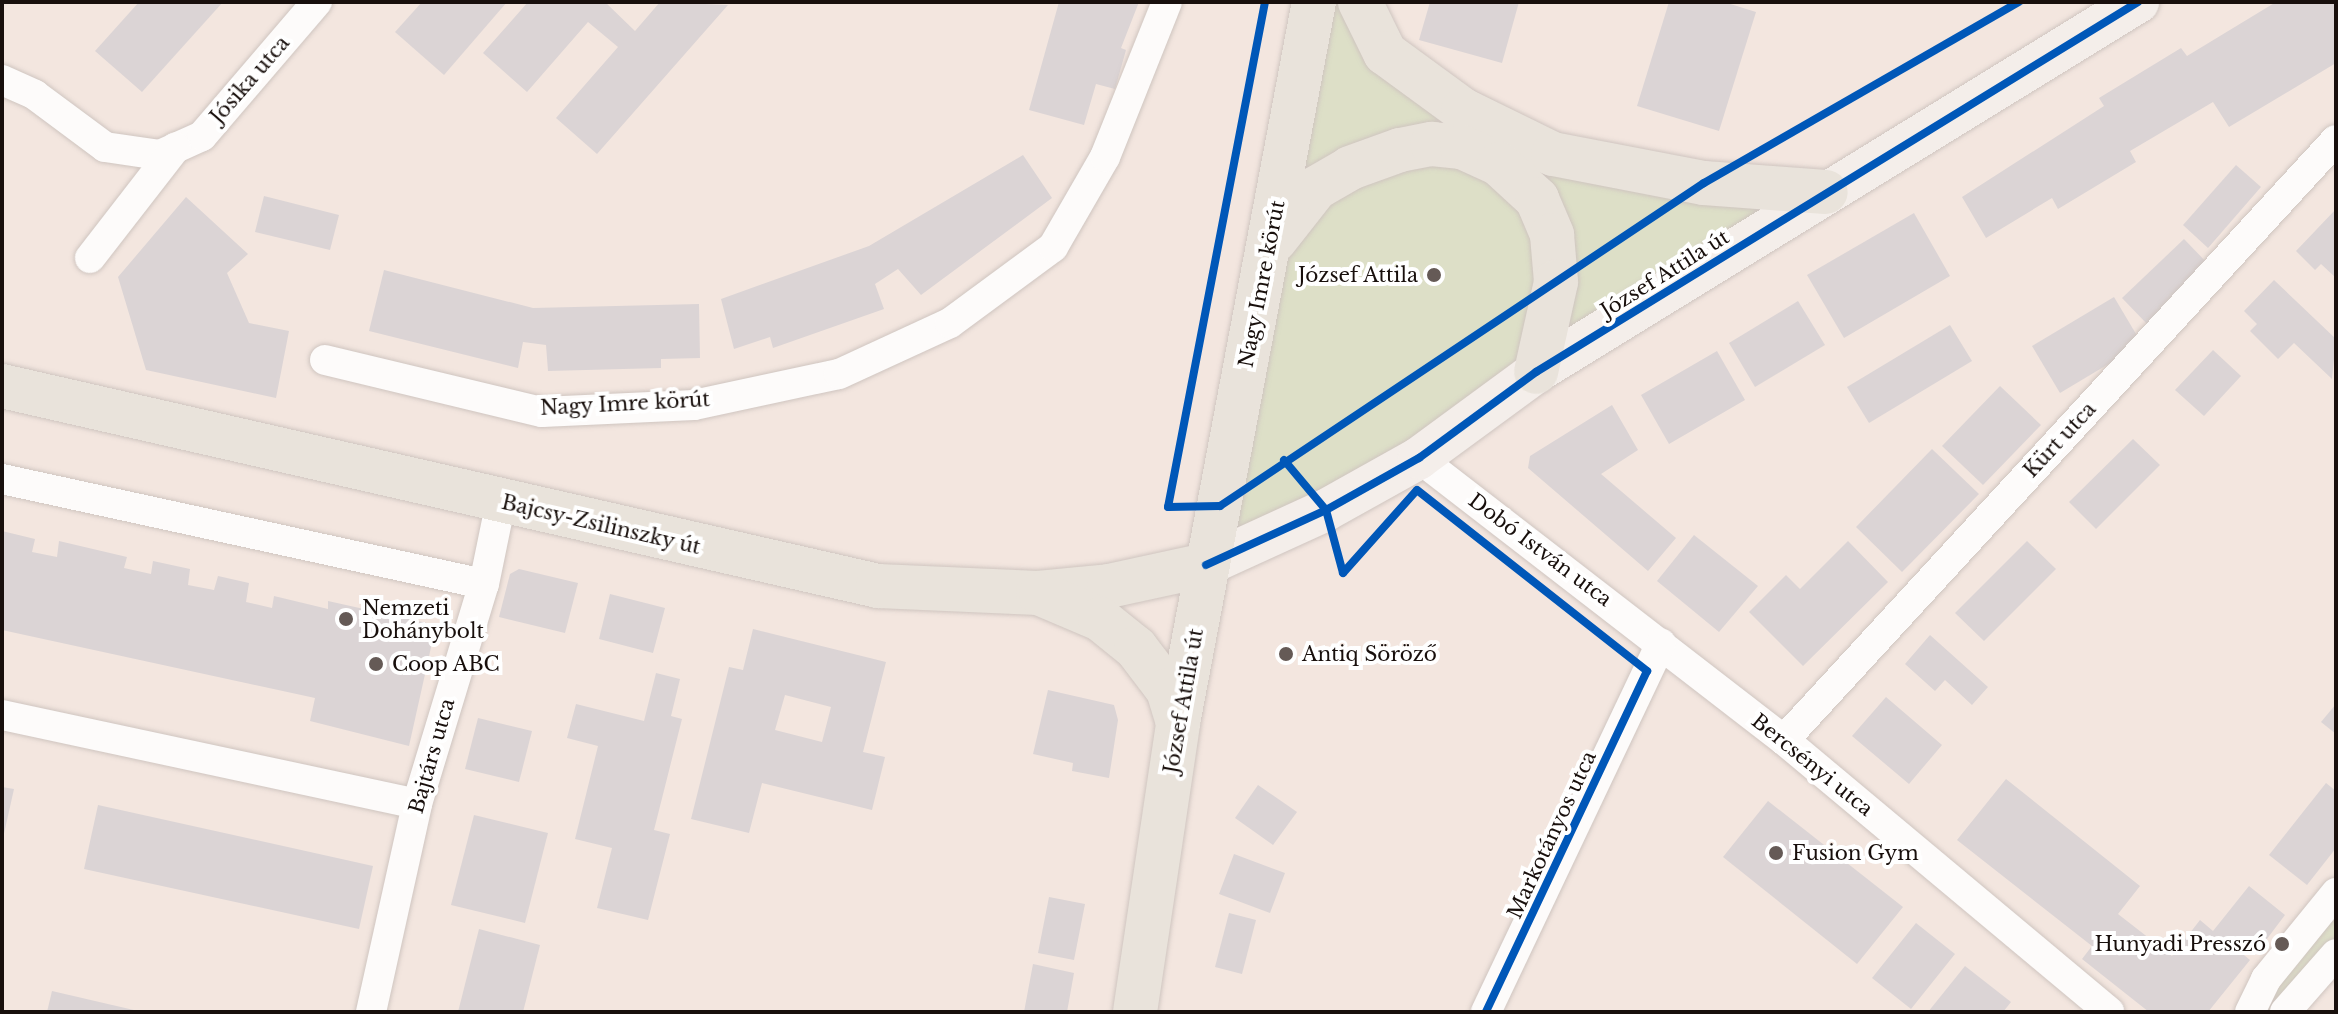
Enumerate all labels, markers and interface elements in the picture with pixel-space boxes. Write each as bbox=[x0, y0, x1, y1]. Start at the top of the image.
street label: Jósika utca bbox=[205, 31, 295, 129]
street label: Nagy Imre körút bbox=[1234, 198, 1290, 370]
street label: József Attila út bbox=[1596, 225, 1734, 323]
place label: József Attila bbox=[1297, 263, 1418, 287]
marker: József Attila bbox=[1425, 266, 1443, 284]
street label: Nagy Imre körút bbox=[539, 388, 711, 420]
street label: Kürt utca bbox=[2019, 397, 2101, 483]
street label: Dobó István utca bbox=[1464, 488, 1616, 612]
street label: Bajcsy-Zsilinszky út bbox=[499, 490, 703, 560]
place label: Nemzeti Dohánybolt bbox=[362, 596, 484, 643]
marker: Nemzeti Dohánybolt bbox=[337, 610, 355, 628]
street label: József Attila út bbox=[1159, 626, 1209, 776]
place label: Antiq Söröző bbox=[1302, 642, 1437, 666]
marker: Antiq Söröző bbox=[1277, 645, 1295, 663]
place label: Coop ABC bbox=[392, 652, 500, 676]
marker: Coop ABC bbox=[367, 655, 385, 673]
street label: Bajtárs utca bbox=[404, 696, 460, 816]
street label: Bercsényi utca bbox=[1747, 709, 1877, 821]
street label: Markotányos utca bbox=[1503, 747, 1601, 923]
place label: Fusion Gym bbox=[1792, 841, 1919, 865]
marker: Fusion Gym bbox=[1767, 844, 1785, 862]
place label: Hunyadi Presszó bbox=[2095, 932, 2266, 956]
marker: Hunyadi Presszó bbox=[2273, 935, 2291, 953]

